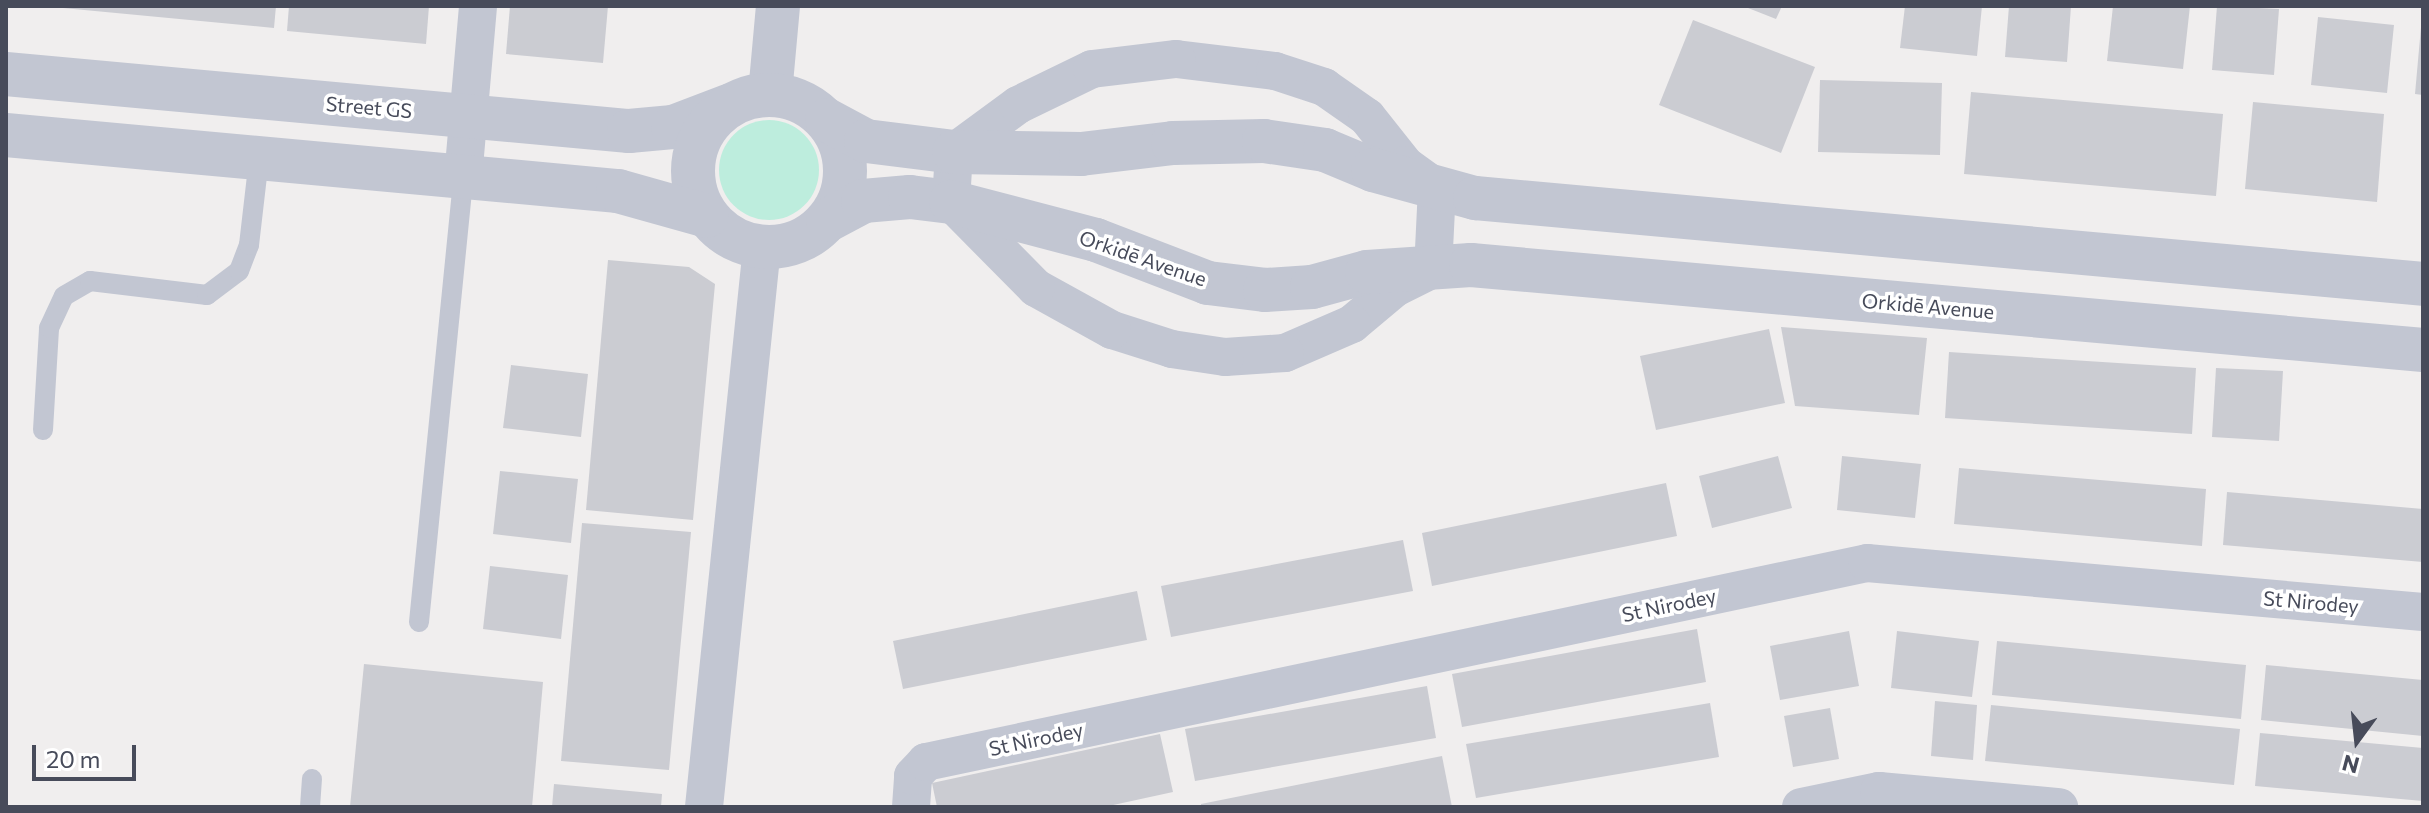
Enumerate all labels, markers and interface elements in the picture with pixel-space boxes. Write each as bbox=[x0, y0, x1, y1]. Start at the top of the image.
street label: Street GS bbox=[325, 91, 413, 123]
street label: Orkidē Avenue bbox=[1076, 225, 1210, 291]
street label: Orkidē Avenue bbox=[1861, 288, 1995, 324]
street label: St Nirodey bbox=[1620, 583, 1718, 627]
street label: St Nirodey bbox=[2262, 586, 2360, 618]
north arrow bbox=[2317, 701, 2397, 781]
street label: St Nirodey bbox=[987, 717, 1085, 761]
scale bar bbox=[36, 729, 140, 779]
text: 20 m bbox=[46, 744, 100, 773]
text: N bbox=[2339, 749, 2362, 780]

